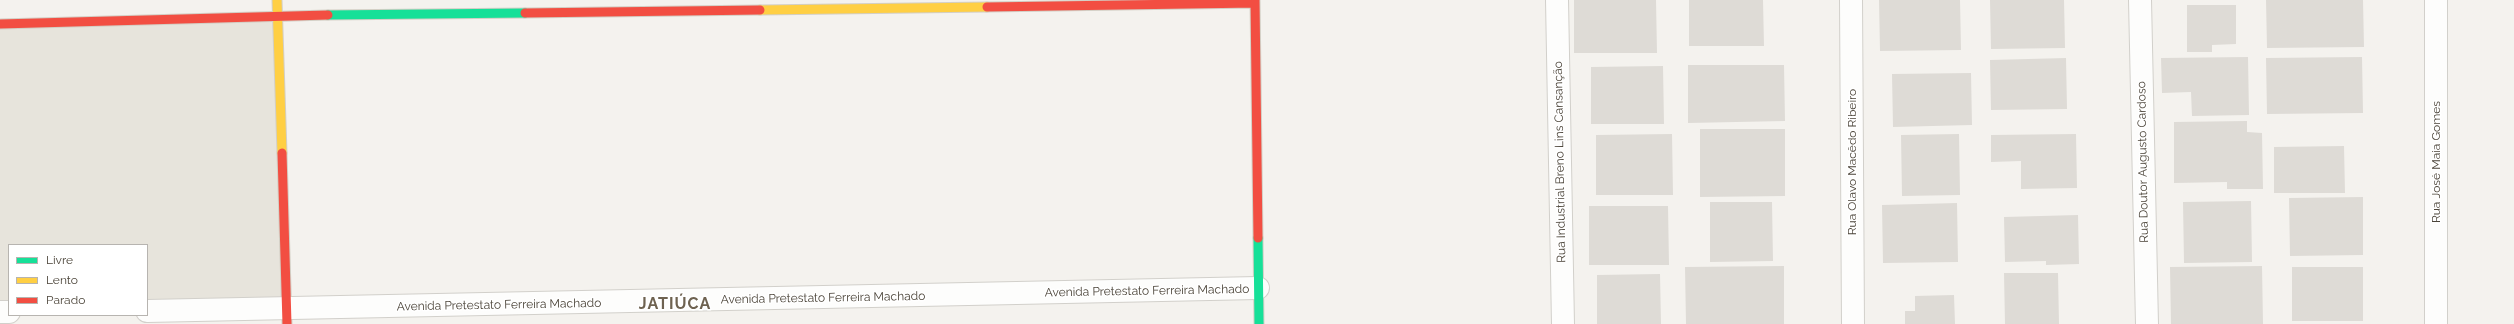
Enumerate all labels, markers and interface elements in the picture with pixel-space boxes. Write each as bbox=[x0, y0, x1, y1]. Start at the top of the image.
street label: Rua Industrial Breno Lins Cansanção bbox=[1551, 61, 1569, 263]
street label: Rua Doutor Augusto Cardoso bbox=[2134, 81, 2152, 243]
street label: Rua Olavo Macêdo Ribeiro bbox=[1845, 89, 1859, 235]
street label: Rua José Maia Gomes bbox=[2429, 101, 2443, 223]
legend bbox=[8, 244, 148, 316]
text: Livre bbox=[46, 253, 73, 267]
text: Lento bbox=[46, 273, 78, 287]
street label: Avenida Pretestato Ferreira Machado bbox=[1045, 282, 1249, 300]
street label: Avenida Pretestato Ferreira Machado bbox=[721, 289, 925, 307]
text: Parado bbox=[46, 293, 85, 307]
district label: JATIÚCA bbox=[639, 294, 711, 314]
street label: Avenida Pretestato Ferreira Machado bbox=[397, 296, 601, 314]

